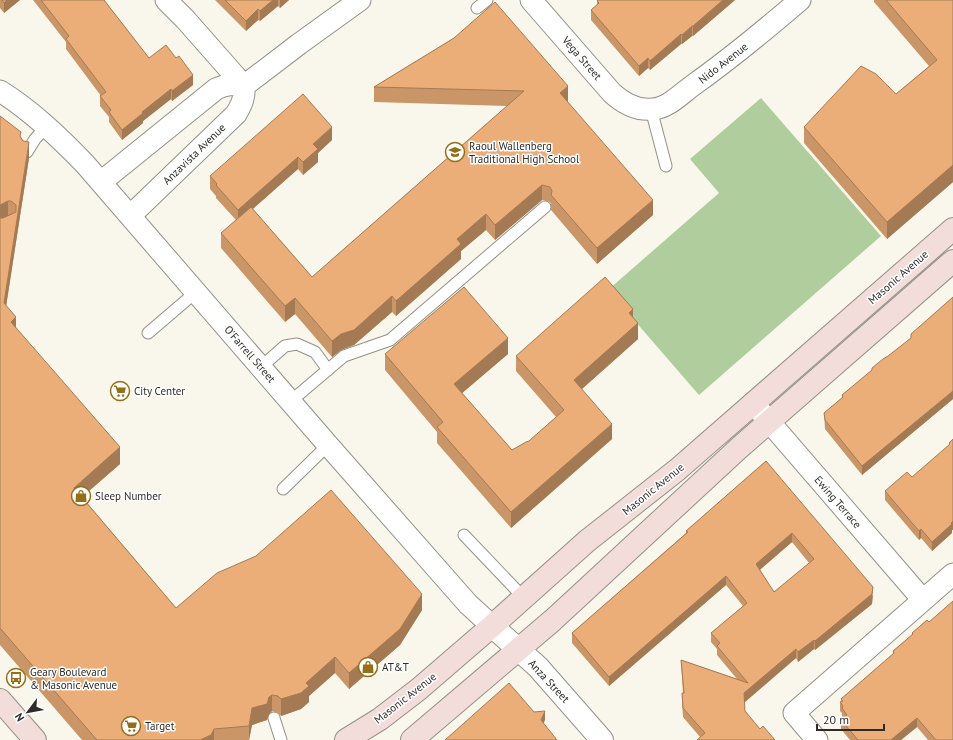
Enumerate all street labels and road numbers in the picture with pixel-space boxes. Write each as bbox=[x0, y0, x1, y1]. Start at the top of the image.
street label: Vega Street bbox=[559, 32, 605, 83]
street label: Nido Avenue bbox=[695, 39, 751, 87]
street label: Anzavista Avenue bbox=[160, 120, 229, 187]
street label: Masonic Avenue bbox=[865, 247, 931, 307]
street label: O'Farrell Street bbox=[221, 323, 279, 386]
street label: Masonic Avenue bbox=[619, 460, 687, 518]
street label: Ewing Terrace bbox=[811, 473, 865, 531]
street label: Anza Street bbox=[526, 657, 573, 706]
street label: Masonic Avenue bbox=[371, 669, 439, 727]

